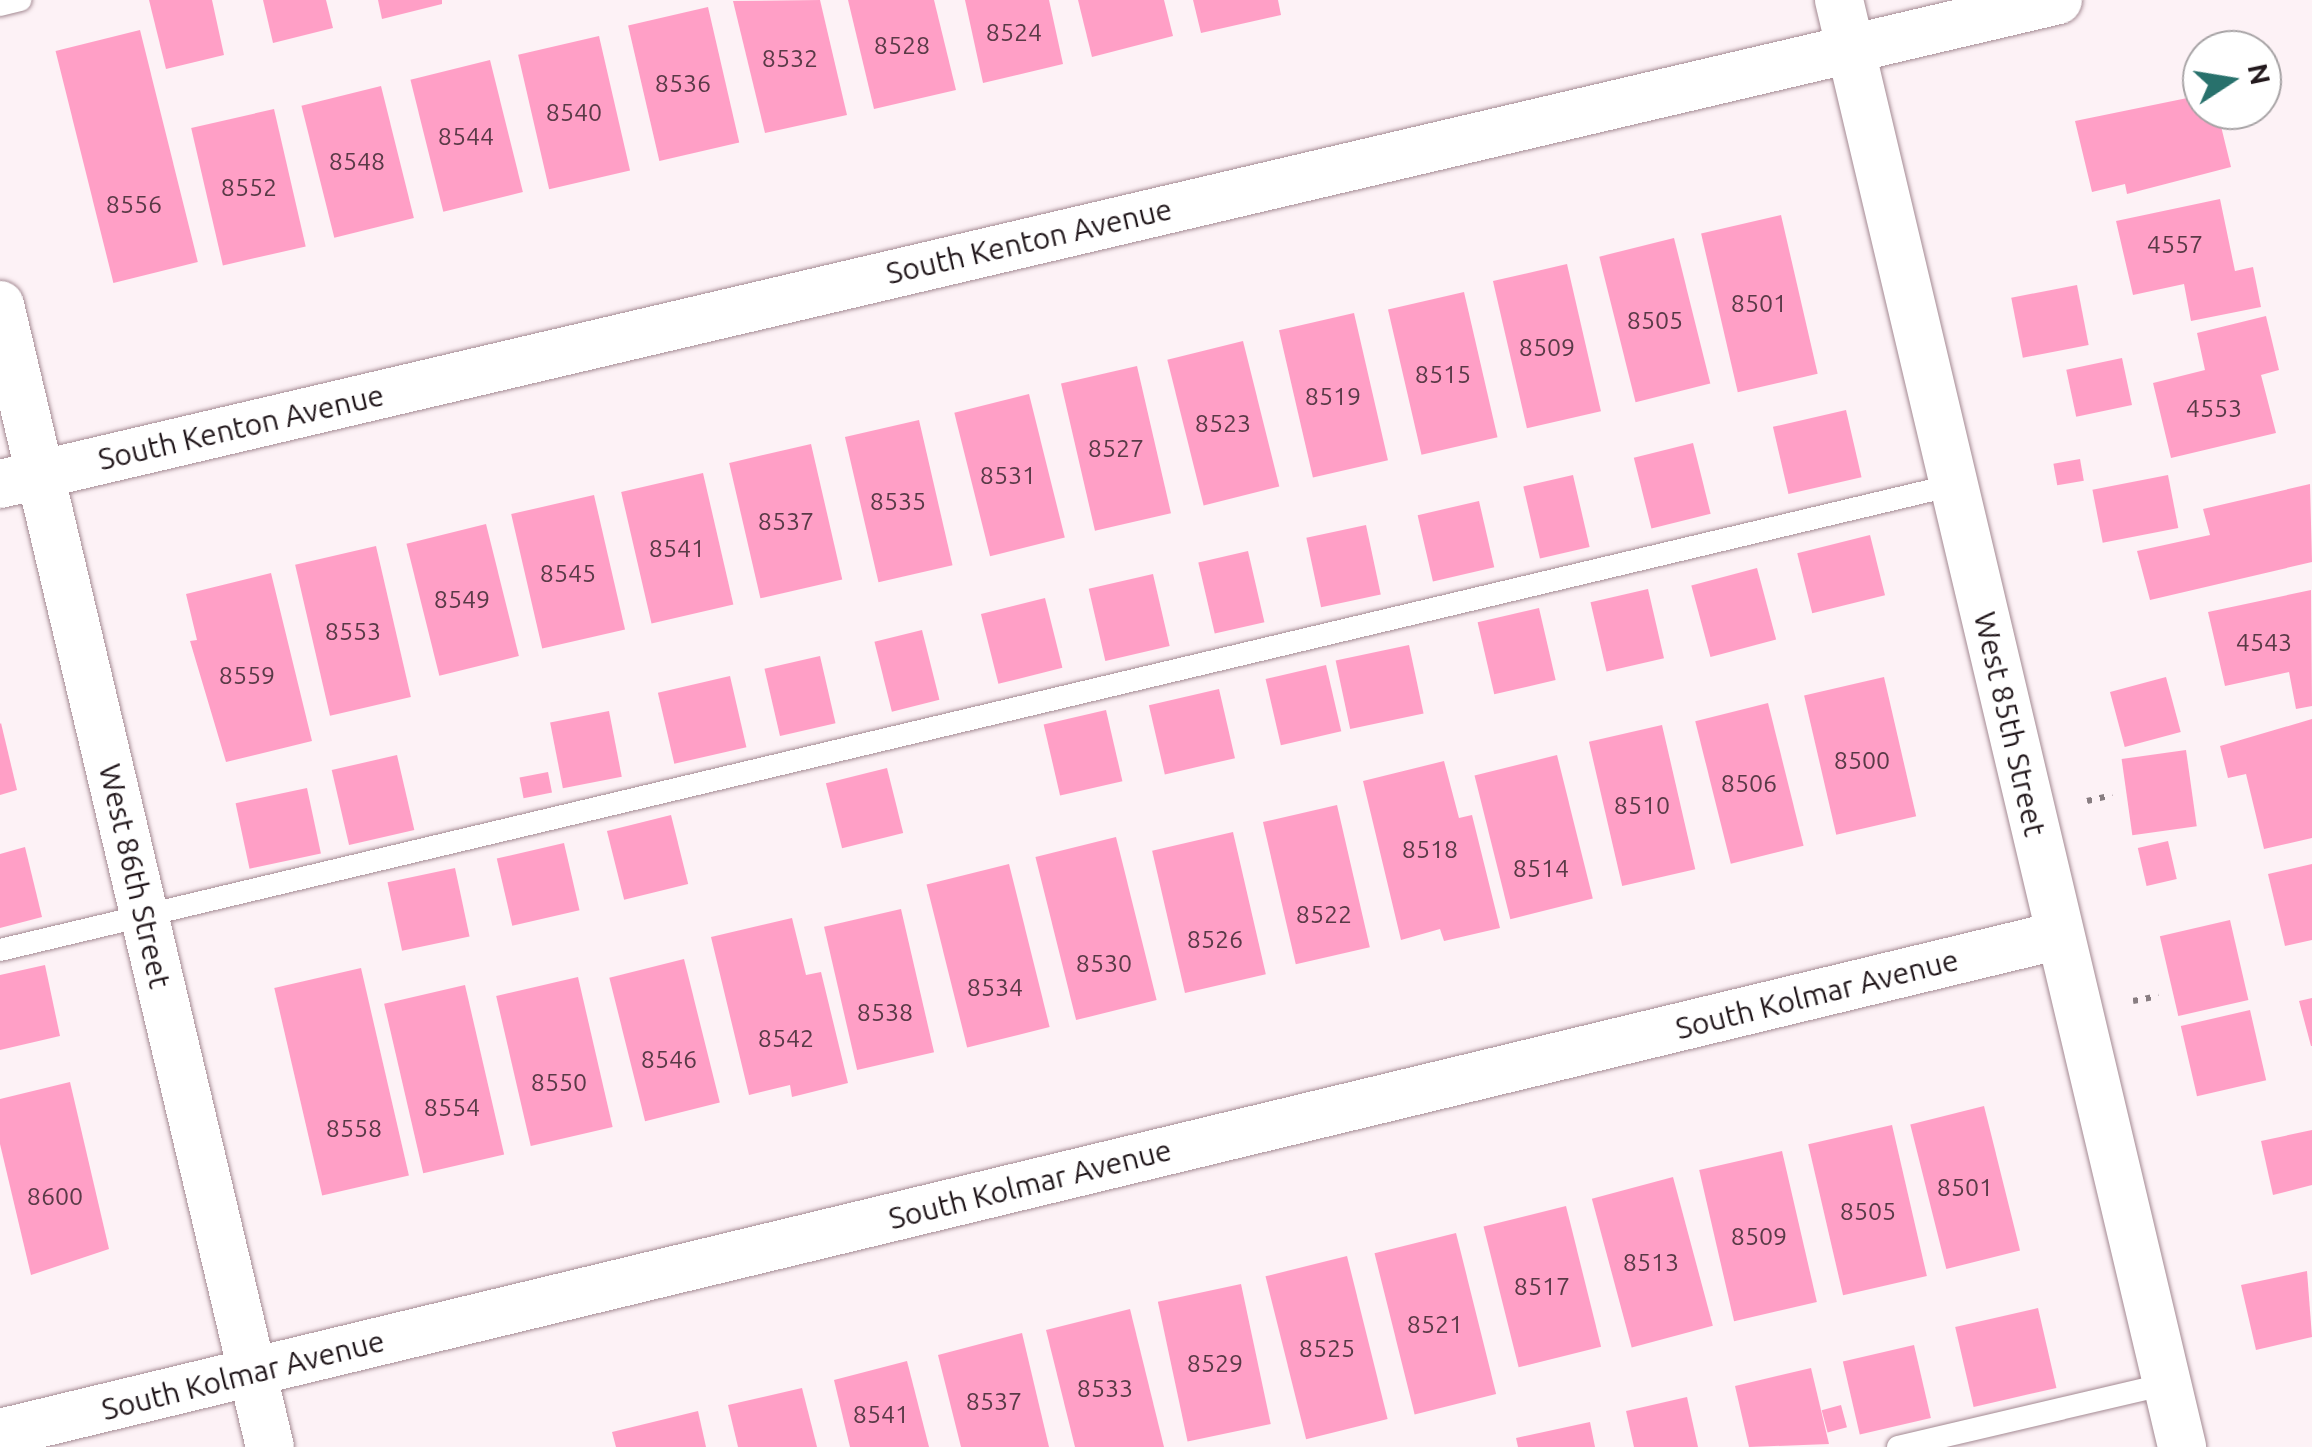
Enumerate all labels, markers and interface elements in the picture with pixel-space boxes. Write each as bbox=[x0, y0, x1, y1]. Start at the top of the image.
house number: 8524 bbox=[986, 17, 1042, 47]
house number: 8528 bbox=[874, 30, 930, 60]
north arrow bbox=[2182, 30, 2282, 130]
house number: 8532 bbox=[762, 43, 818, 73]
text: N bbox=[2243, 61, 2277, 88]
house number: 8536 bbox=[655, 68, 711, 98]
house number: 8540 bbox=[546, 97, 602, 127]
house number: 8544 bbox=[438, 121, 494, 151]
house number: 8548 bbox=[329, 146, 385, 176]
house number: 8552 bbox=[221, 172, 277, 202]
house number: 8556 bbox=[106, 189, 162, 219]
street label: South Kenton Avenue bbox=[883, 191, 1175, 291]
house number: 4557 bbox=[2147, 229, 2203, 259]
house number: 8501 bbox=[1731, 288, 1787, 318]
house number: 8505 bbox=[1627, 305, 1683, 335]
house number: 8509 bbox=[1519, 332, 1575, 362]
house number: 8515 bbox=[1415, 359, 1471, 389]
street label: South Kenton Avenue bbox=[95, 377, 387, 477]
house number: 8519 bbox=[1305, 381, 1361, 411]
house number: 4553 bbox=[2186, 393, 2242, 423]
house number: 8523 bbox=[1195, 408, 1251, 438]
house number: 8527 bbox=[1088, 433, 1144, 463]
house number: 8531 bbox=[980, 460, 1036, 490]
house number: 8535 bbox=[870, 486, 926, 516]
house number: 8537 bbox=[758, 506, 814, 536]
house number: 8541 bbox=[649, 533, 705, 563]
house number: 8545 bbox=[540, 558, 596, 588]
house number: 8549 bbox=[434, 584, 490, 614]
street label: West 85th Street bbox=[1967, 608, 2053, 840]
house number: 8553 bbox=[325, 616, 381, 646]
house number: 4543 bbox=[2236, 627, 2292, 657]
house number: 8559 bbox=[219, 660, 275, 690]
house number: 8500 bbox=[1834, 745, 1890, 775]
street label: West 86th Street bbox=[92, 760, 178, 992]
house number: 8506 bbox=[1721, 768, 1777, 798]
house number: 8510 bbox=[1614, 790, 1670, 820]
house number: 8518 bbox=[1402, 834, 1458, 864]
house number: 8514 bbox=[1513, 853, 1569, 883]
house number: 8522 bbox=[1296, 899, 1352, 929]
house number: 8526 bbox=[1187, 924, 1243, 954]
street label: South Kolmar Avenue bbox=[1672, 941, 1962, 1047]
house number: 8530 bbox=[1076, 948, 1132, 978]
house number: 8534 bbox=[967, 972, 1023, 1002]
house number: 8538 bbox=[857, 997, 913, 1027]
house number: 8542 bbox=[758, 1023, 814, 1053]
house number: 8546 bbox=[641, 1044, 697, 1074]
house number: 8550 bbox=[531, 1067, 587, 1097]
house number: 8554 bbox=[424, 1092, 480, 1122]
house number: 8558 bbox=[326, 1113, 382, 1143]
street label: South Kolmar Avenue bbox=[885, 1131, 1175, 1237]
house number: 8501 bbox=[1937, 1172, 1993, 1202]
house number: 8600 bbox=[27, 1181, 83, 1211]
house number: 8505 bbox=[1840, 1196, 1896, 1226]
house number: 8509 bbox=[1731, 1221, 1787, 1251]
house number: 8513 bbox=[1623, 1247, 1679, 1277]
house number: 8517 bbox=[1514, 1271, 1570, 1301]
house number: 8521 bbox=[1407, 1309, 1463, 1339]
street label: South Kolmar Avenue bbox=[98, 1322, 388, 1428]
house number: 8525 bbox=[1299, 1333, 1355, 1363]
house number: 8529 bbox=[1187, 1348, 1243, 1378]
house number: 8533 bbox=[1077, 1373, 1133, 1403]
house number: 8537 bbox=[966, 1386, 1022, 1416]
house number: 8541 bbox=[853, 1399, 909, 1429]

